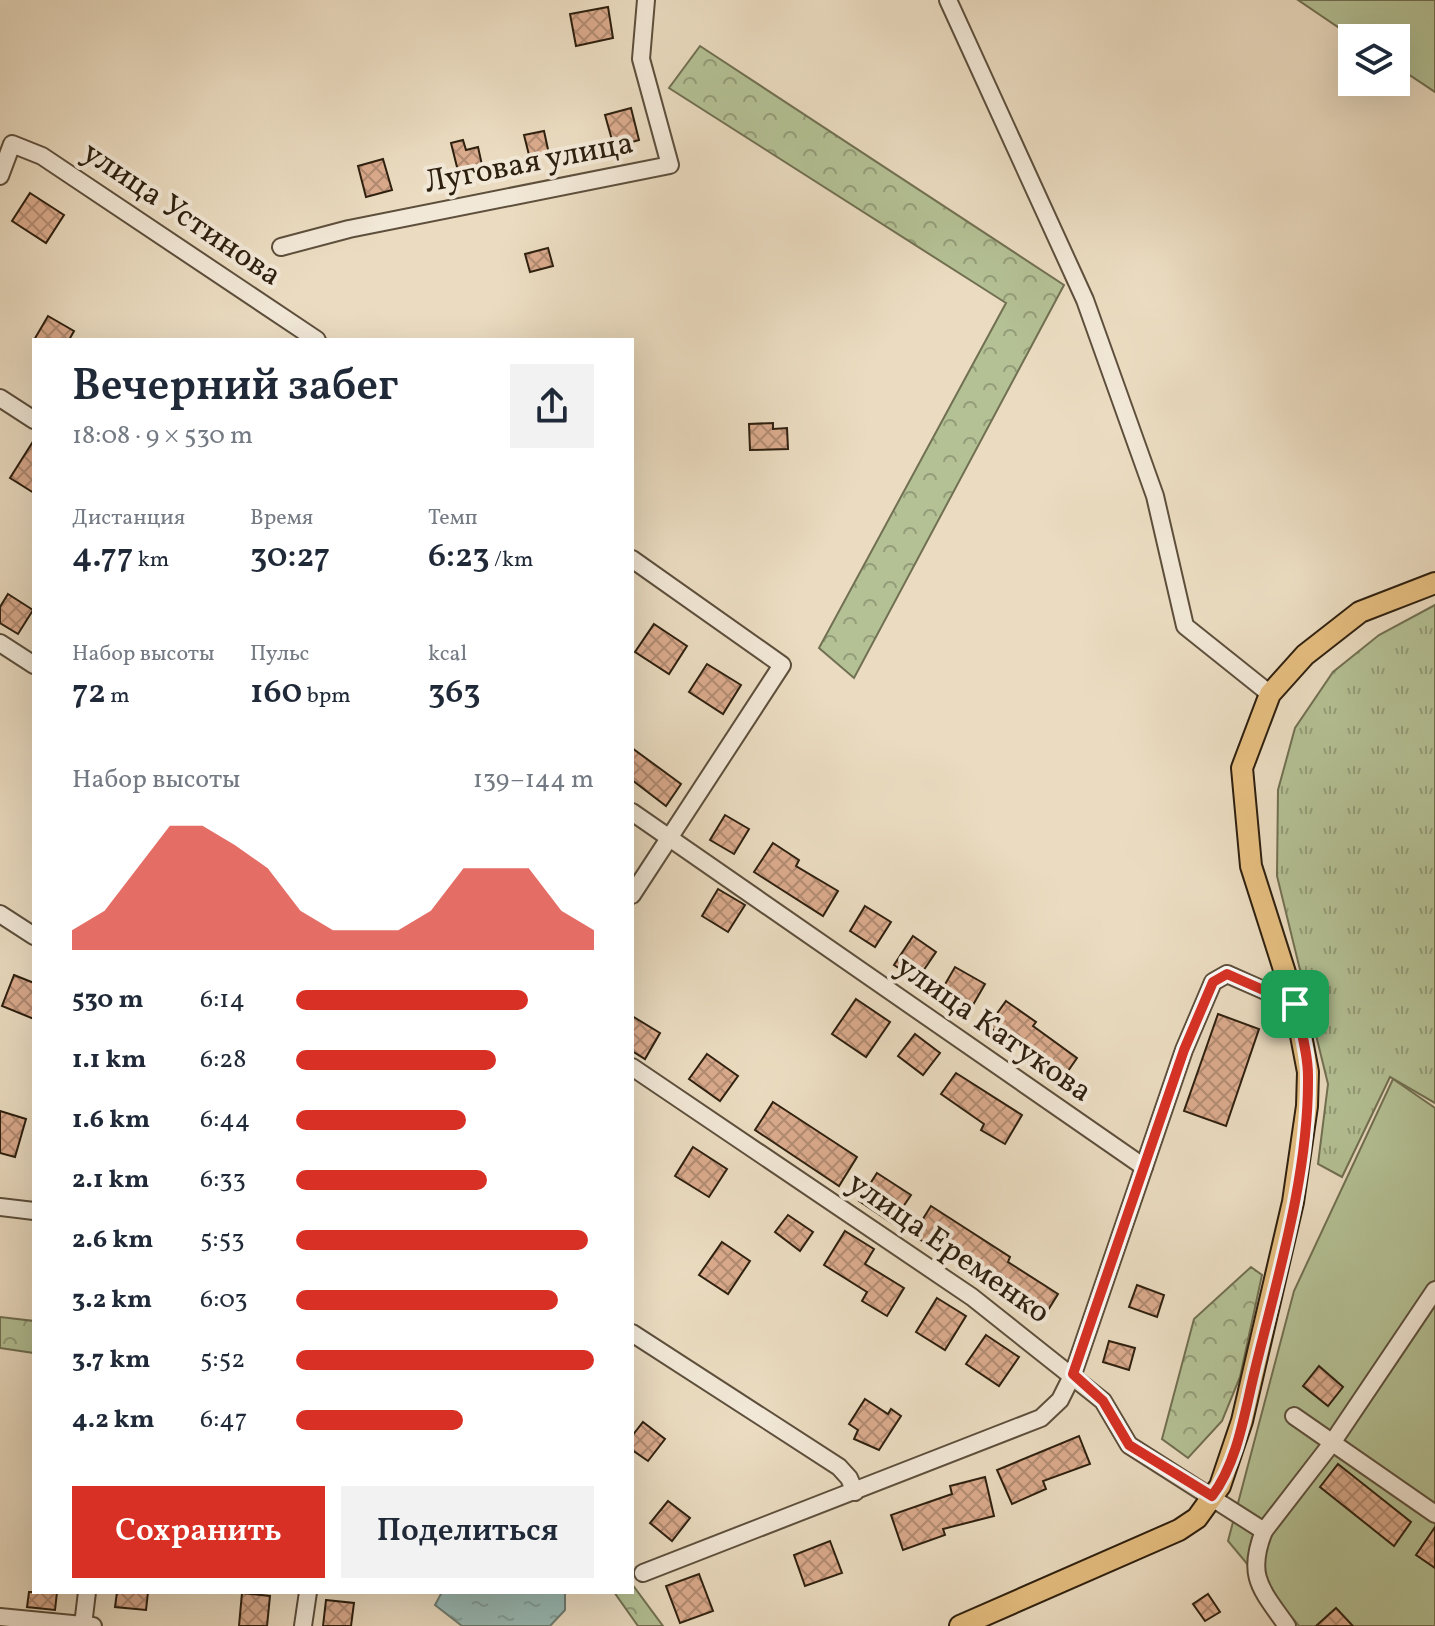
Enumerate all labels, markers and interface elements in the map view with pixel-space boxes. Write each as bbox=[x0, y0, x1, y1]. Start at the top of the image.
map controls bbox=[1338, 24, 1410, 96]
button: layers bbox=[1338, 24, 1410, 96]
street label: Луговая улица bbox=[421, 122, 637, 206]
street label: улица Устинова bbox=[73, 132, 289, 298]
text: Вечерний забег bbox=[72, 357, 399, 418]
button: share bbox=[510, 364, 594, 448]
text: 18:08 · 9 × 530 m bbox=[72, 418, 253, 454]
text: Дистанция bbox=[72, 503, 185, 534]
text: Время bbox=[250, 503, 313, 534]
text: Темп bbox=[428, 503, 478, 534]
text: 4.77 bbox=[72, 534, 133, 581]
text: 30:27 bbox=[250, 534, 330, 581]
text: 6:23 bbox=[428, 534, 490, 581]
text: km bbox=[133, 545, 169, 576]
text: /km bbox=[490, 545, 534, 576]
text: Набор высоты bbox=[72, 639, 215, 670]
text: Пульс bbox=[250, 639, 309, 670]
text: kcal bbox=[428, 639, 467, 670]
text: 72 bbox=[72, 670, 106, 717]
text: 160 bbox=[250, 670, 302, 717]
text: 363 bbox=[428, 670, 481, 717]
text: m bbox=[106, 681, 130, 712]
text: bpm bbox=[302, 681, 351, 712]
text: Набор высоты bbox=[72, 762, 240, 798]
text: 139–144 m bbox=[473, 762, 594, 798]
street label: улица Катукова bbox=[886, 946, 1100, 1114]
pin bbox=[1261, 970, 1329, 1038]
text: 530 m bbox=[72, 982, 144, 1018]
text: 6:14 bbox=[200, 982, 245, 1018]
icon: arrive bbox=[1273, 982, 1317, 1026]
text: 1.1 km bbox=[72, 1042, 146, 1078]
text: 6:28 bbox=[200, 1042, 246, 1078]
text: 1.6 km bbox=[72, 1102, 150, 1138]
text: 6:44 bbox=[200, 1102, 250, 1138]
text: 2.1 km bbox=[72, 1162, 149, 1198]
text: 6:33 bbox=[200, 1162, 246, 1198]
street label: улица Еременко bbox=[838, 1163, 1058, 1335]
text: 2.6 km bbox=[72, 1222, 153, 1258]
text: 5:53 bbox=[200, 1222, 245, 1258]
text: 3.2 km bbox=[72, 1282, 152, 1318]
text: 6:03 bbox=[200, 1282, 248, 1318]
text: 3.7 km bbox=[72, 1342, 150, 1378]
text: 5:52 bbox=[200, 1342, 245, 1378]
text: 4.2 km bbox=[72, 1402, 155, 1438]
text: 6:47 bbox=[200, 1402, 247, 1438]
button: Сохранить bbox=[72, 1486, 325, 1578]
button: Поделиться bbox=[341, 1486, 594, 1578]

